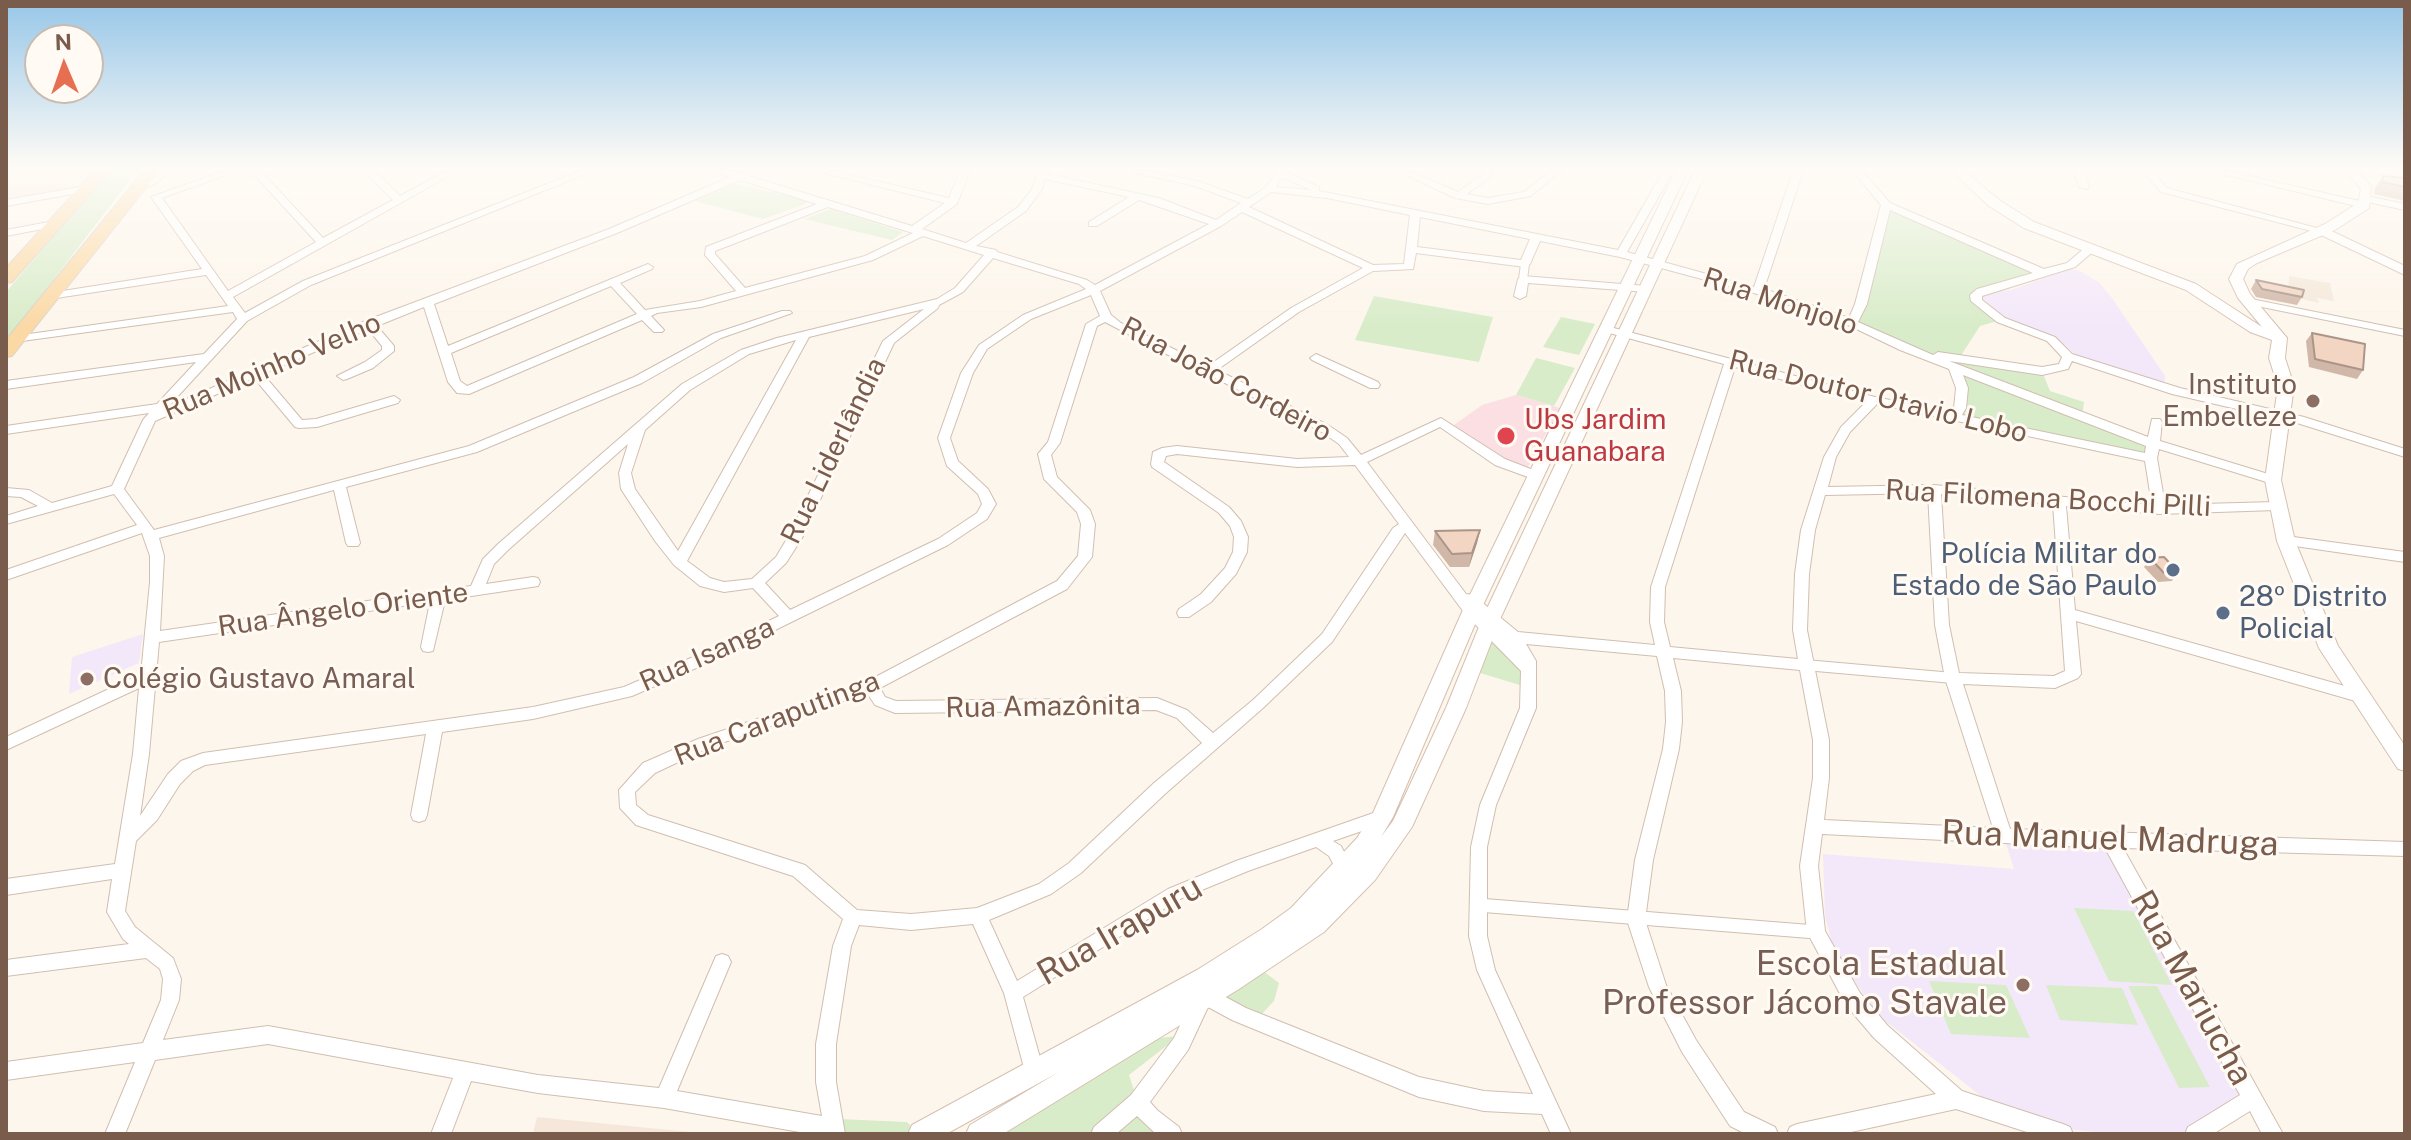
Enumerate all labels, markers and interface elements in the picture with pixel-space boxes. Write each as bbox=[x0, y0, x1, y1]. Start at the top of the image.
north arrow bbox=[24, 24, 104, 104]
text: N bbox=[54, 29, 72, 55]
street label: Rua Monjolo bbox=[1698, 261, 1862, 343]
street label: Rua Moinho Velho bbox=[158, 306, 386, 428]
street label: Rua João Cordeiro bbox=[1115, 310, 1337, 450]
street label: Rua Doutor Otavio Lobo bbox=[1725, 344, 2031, 450]
street label: Rua Liderlândia bbox=[774, 352, 894, 550]
place label: Instituto Embelleze bbox=[2163, 368, 2297, 434]
marker: Instituto Embelleze bbox=[2304, 392, 2322, 410]
place label: Ubs Jardim Guanabara bbox=[1524, 403, 1666, 469]
marker: Ubs Jardim Guanabara bbox=[1495, 425, 1517, 447]
street label: Rua Filomena Bocchi Pilli bbox=[1884, 474, 2212, 524]
place label: Polícia Militar do Estado de São Paulo bbox=[1891, 537, 2157, 603]
marker: Polícia Militar do Estado de São Paulo bbox=[2164, 561, 2182, 579]
street label: Rua Ângelo Oriente bbox=[216, 576, 470, 644]
place label: 28º Distrito Policial bbox=[2239, 580, 2387, 646]
marker: 28º Distrito Policial bbox=[2214, 604, 2232, 622]
street label: Rua Isanga bbox=[635, 610, 779, 700]
place label: Colégio Gustavo Amaral bbox=[103, 662, 415, 696]
street label: Rua Caraputinga bbox=[670, 664, 884, 774]
marker: Colégio Gustavo Amaral bbox=[78, 670, 96, 688]
street label: Rua Amazônita bbox=[945, 688, 1141, 726]
street label: Rua Manuel Madruga bbox=[1941, 813, 2279, 865]
street label: Rua Irapuru bbox=[1030, 867, 1210, 995]
street label: Rua Mariucha bbox=[2121, 883, 2261, 1093]
place label: Escola Estadual Professor Jácomo Stavale bbox=[1602, 945, 2007, 1024]
marker: Escola Estadual Professor Jácomo Stavale bbox=[2014, 976, 2032, 994]

